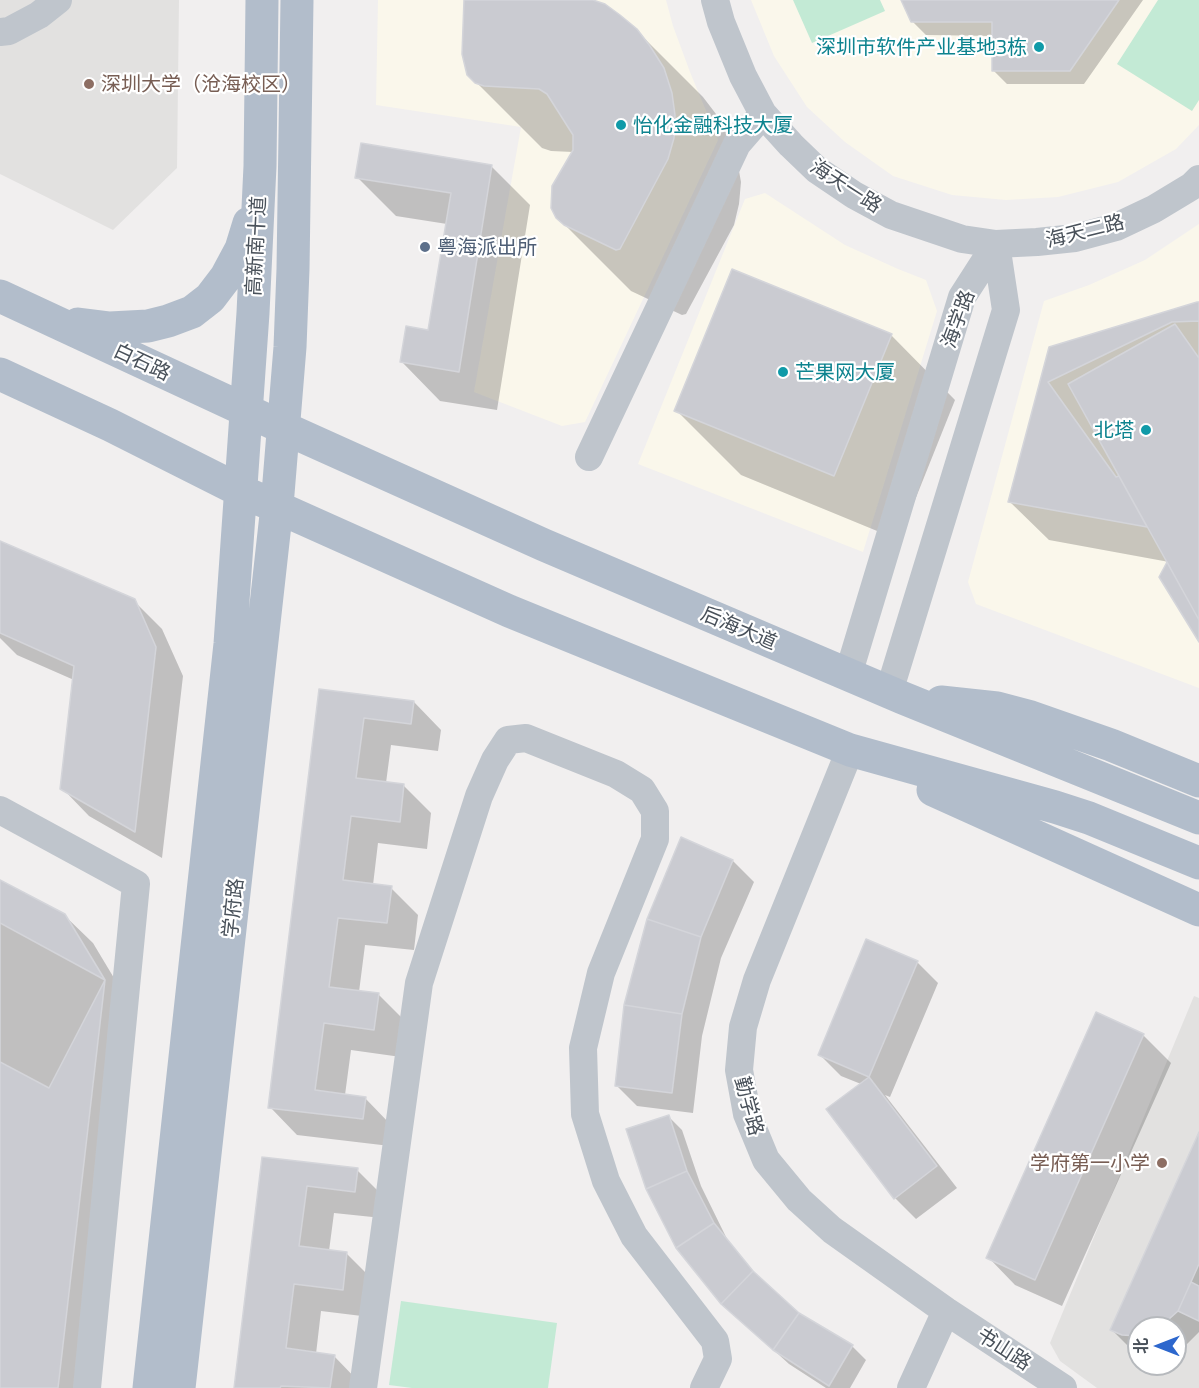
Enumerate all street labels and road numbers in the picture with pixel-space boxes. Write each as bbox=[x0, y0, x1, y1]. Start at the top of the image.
street label: 海天一路 bbox=[806, 154, 886, 218]
street label: 高新南十道 bbox=[241, 195, 271, 297]
street label: 海天二路 bbox=[1043, 210, 1127, 252]
street label: 海学路 bbox=[936, 287, 980, 351]
street label: 白石路 bbox=[110, 338, 174, 386]
street label: 后海大道 bbox=[697, 601, 781, 655]
street label: 学府路 bbox=[218, 877, 248, 939]
street label: 勤学路 bbox=[730, 1074, 768, 1138]
street label: 书山路 bbox=[972, 1323, 1036, 1375]

